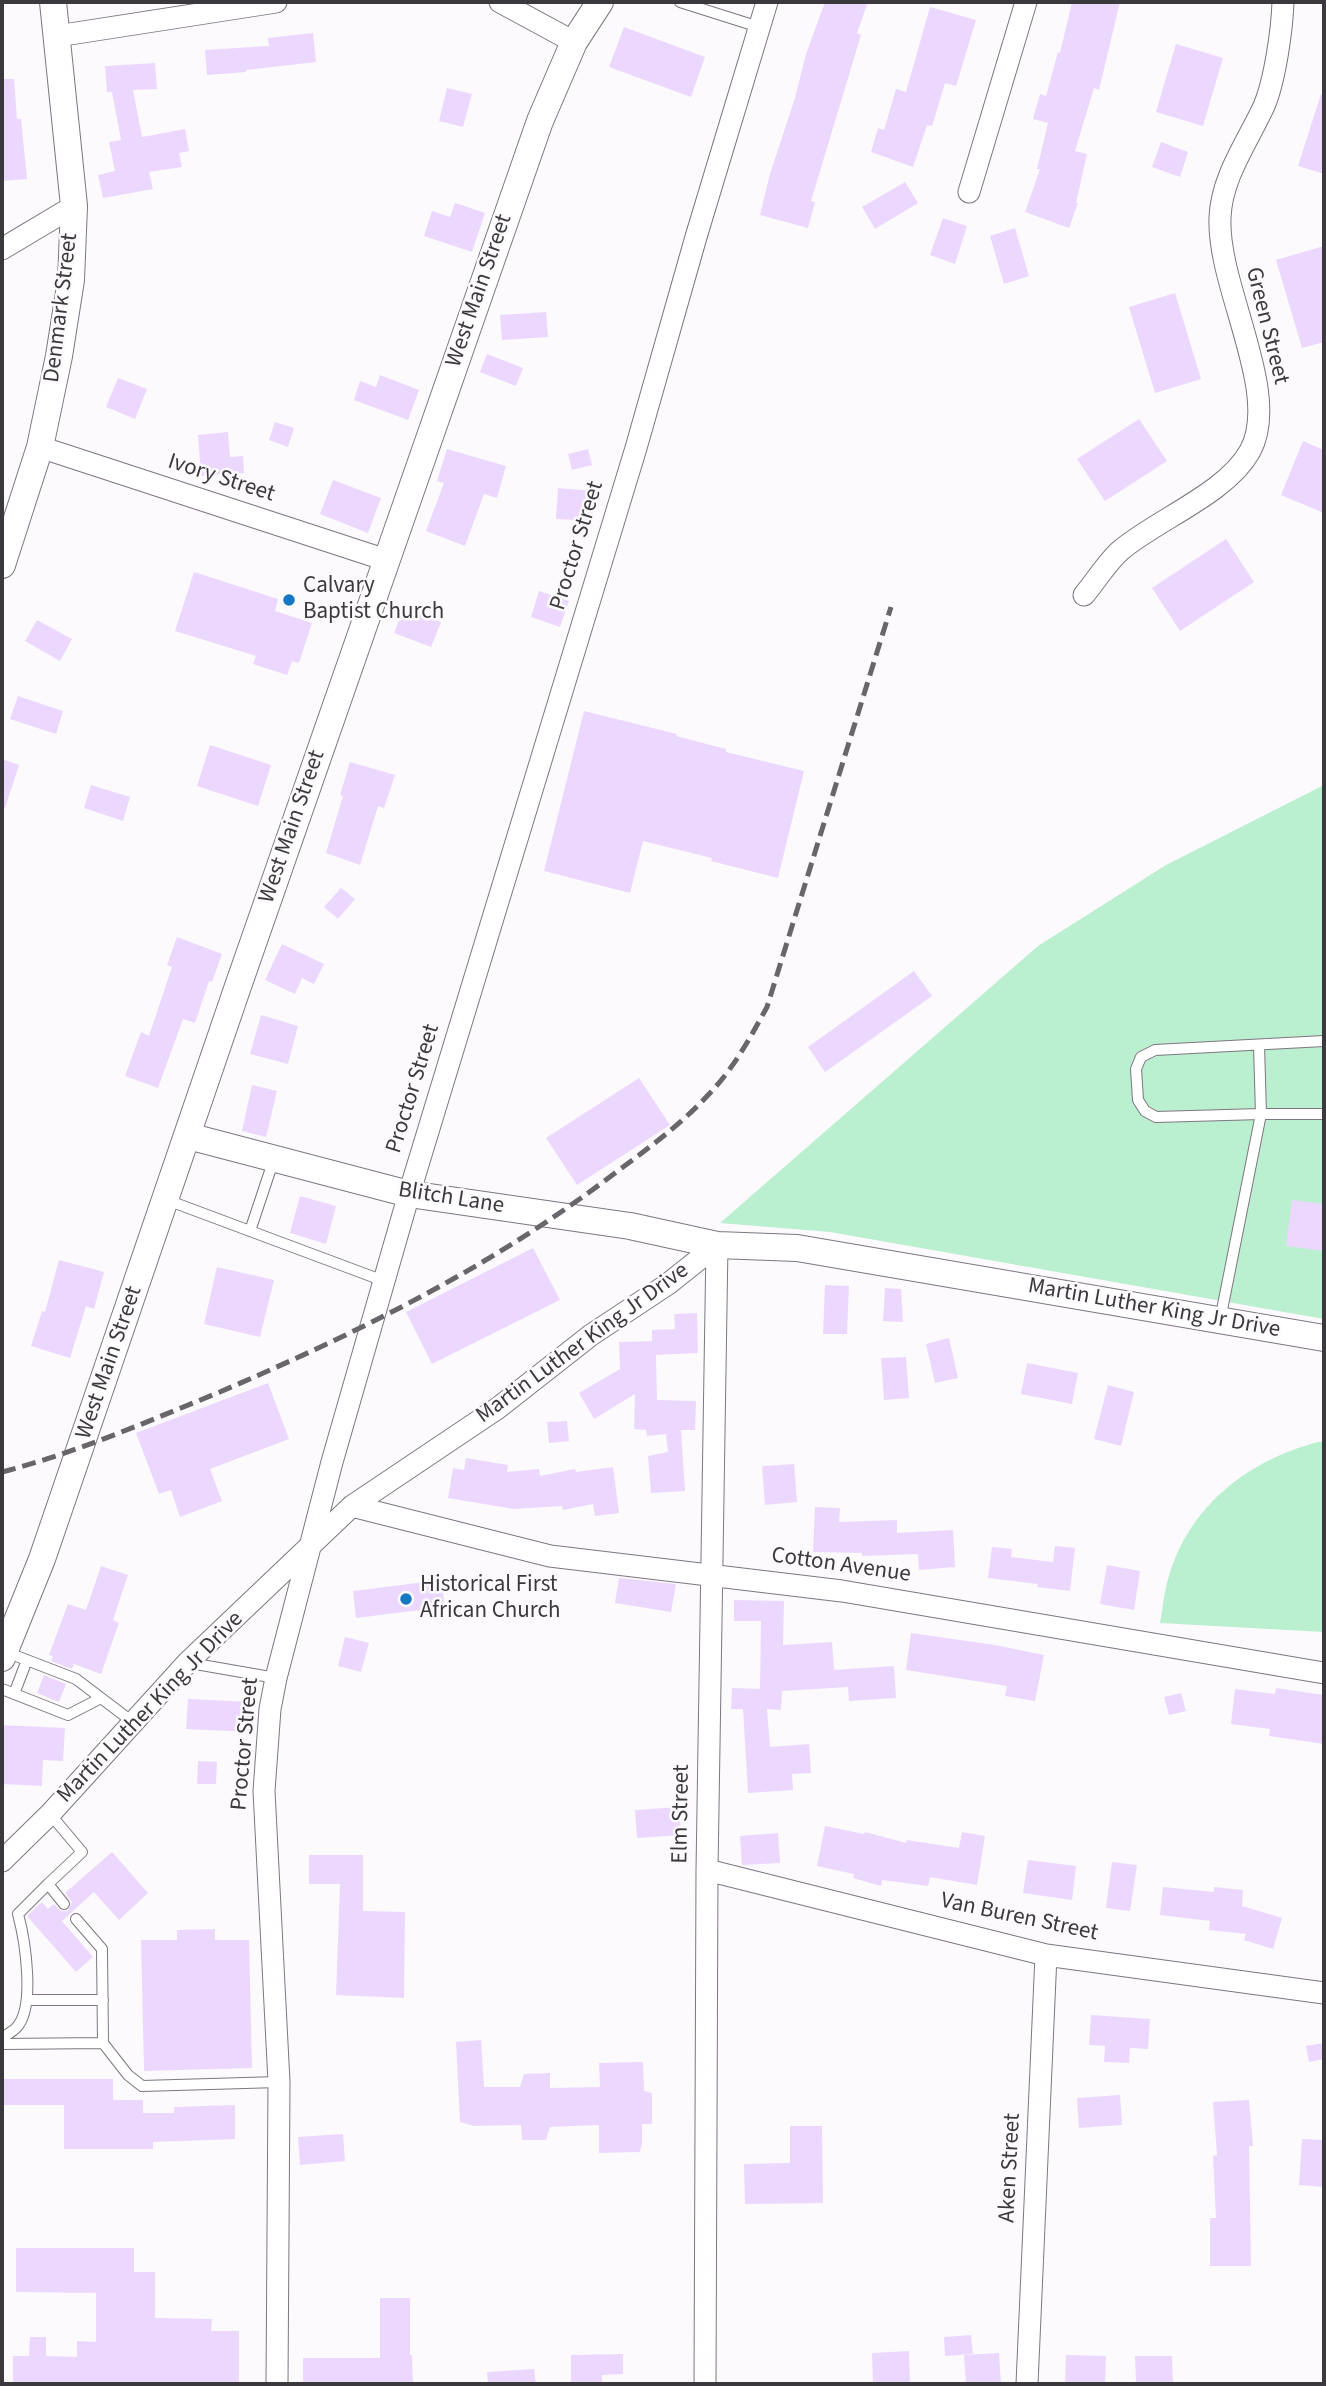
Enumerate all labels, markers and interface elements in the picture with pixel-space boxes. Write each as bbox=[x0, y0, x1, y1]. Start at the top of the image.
street label: West Main Street bbox=[441, 211, 519, 371]
street label: Denmark Street bbox=[39, 232, 85, 384]
street label: Green Street bbox=[1238, 265, 1294, 387]
street label: Ivory Street bbox=[164, 449, 278, 509]
street label: Proctor Street bbox=[545, 478, 611, 614]
place label: Calvary Baptist Church bbox=[303, 573, 444, 627]
marker: Calvary Baptist Church bbox=[281, 592, 297, 608]
street label: West Main Street bbox=[254, 747, 332, 907]
street label: Proctor Street bbox=[381, 1021, 447, 1157]
street label: Blitch Lane bbox=[396, 1177, 506, 1221]
street label: Martin Luther King Jr Drive bbox=[471, 1258, 695, 1430]
street label: Martin Luther King Jr Drive bbox=[1026, 1273, 1282, 1345]
street label: West Main Street bbox=[71, 1283, 149, 1443]
street label: Cotton Avenue bbox=[770, 1543, 912, 1589]
place label: Historical First African Church bbox=[420, 1572, 561, 1626]
marker: Historical First African Church bbox=[398, 1591, 414, 1607]
street label: Martin Luther King Jr Drive bbox=[52, 1606, 250, 1810]
street label: Proctor Street bbox=[226, 1676, 266, 1812]
street label: Elm Street bbox=[667, 1764, 697, 1864]
street label: Van Buren Street bbox=[938, 1888, 1100, 1948]
street label: Aken Street bbox=[994, 2113, 1028, 2223]

